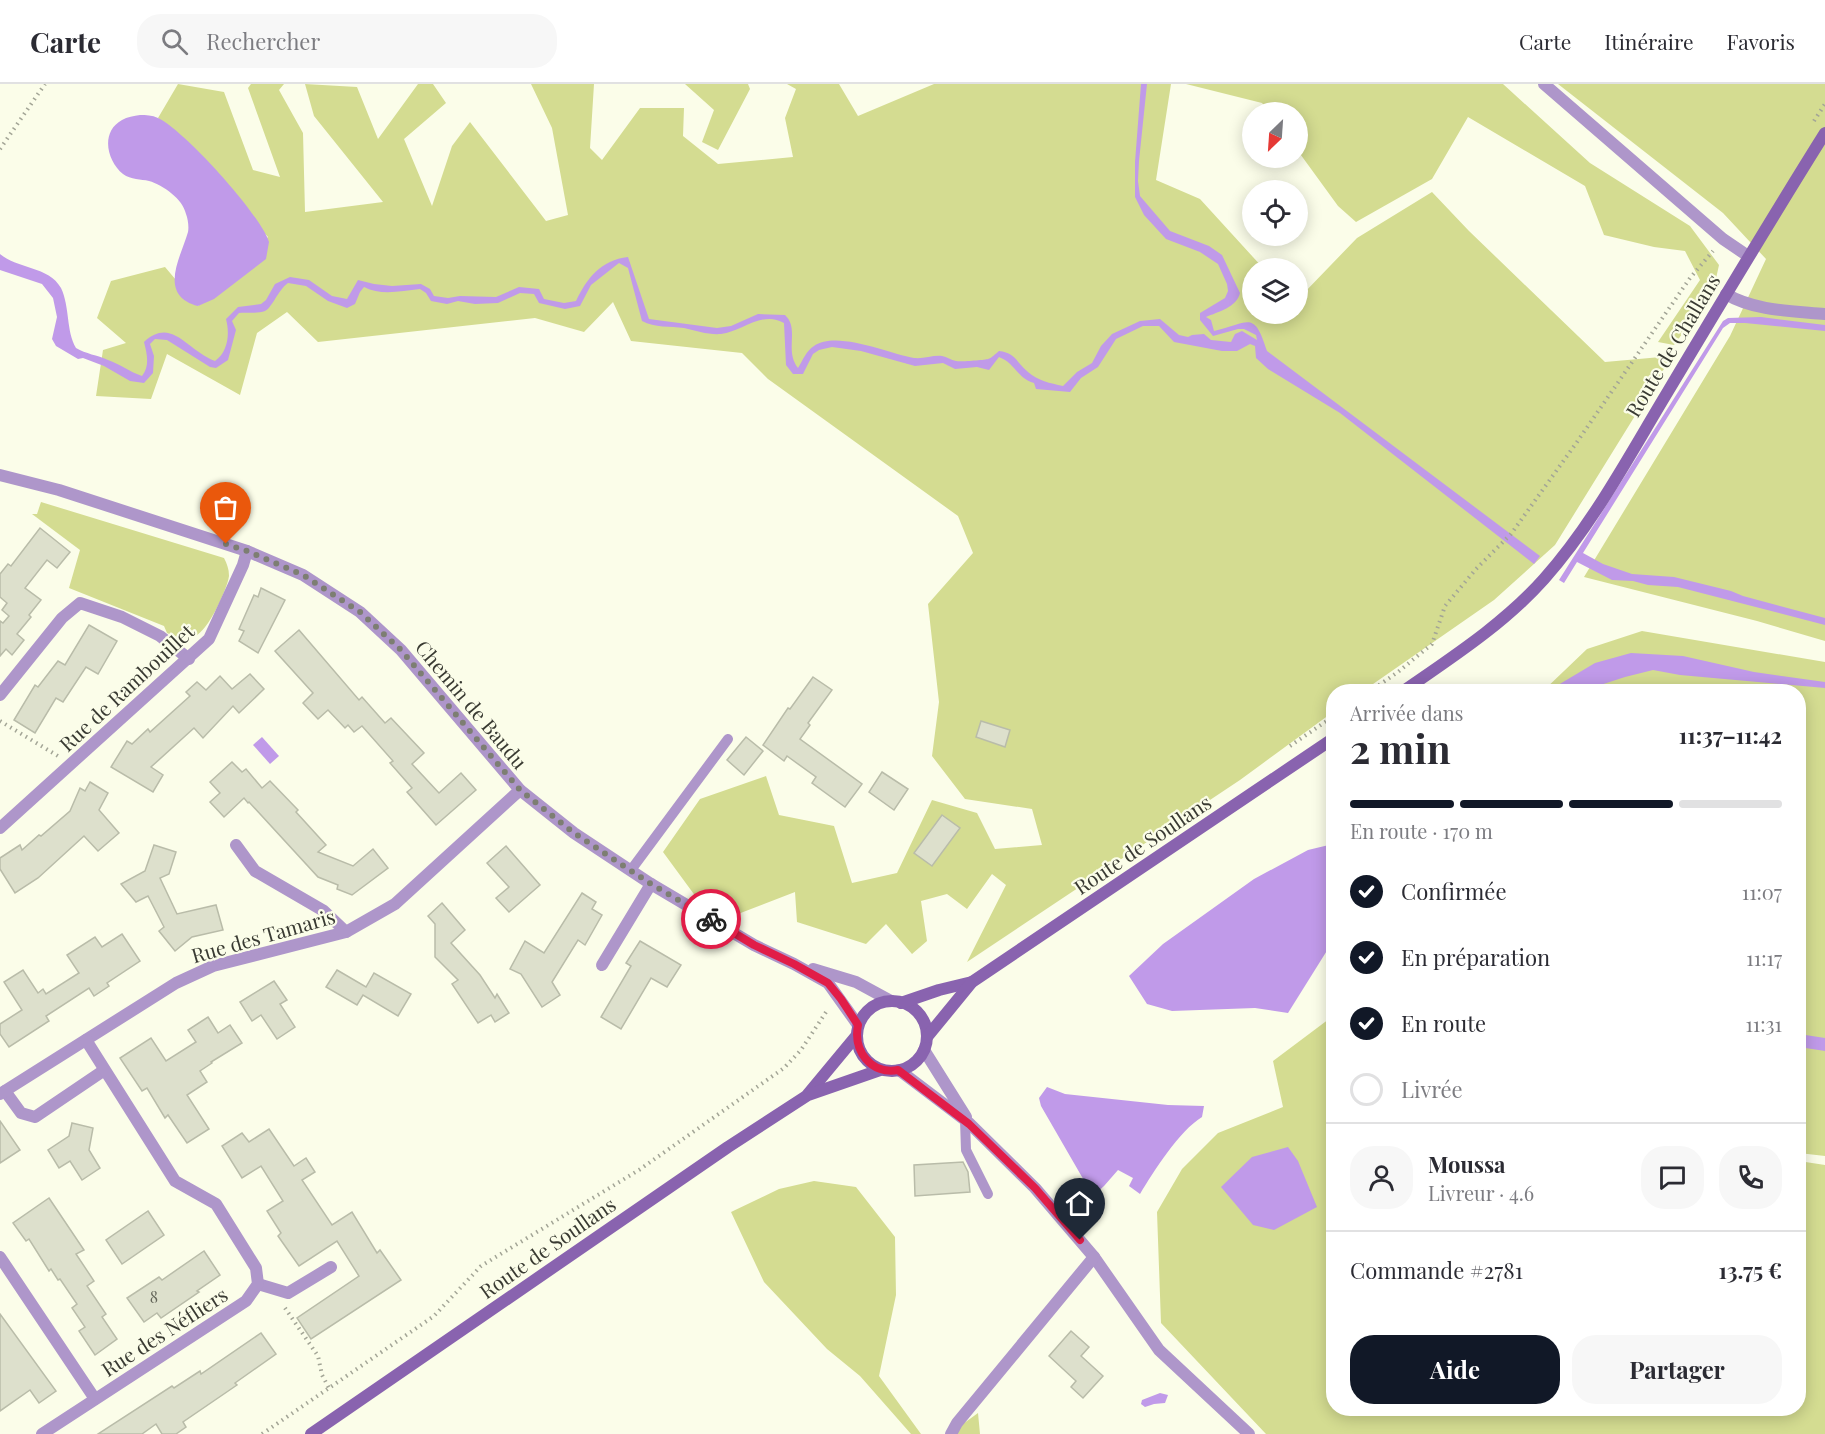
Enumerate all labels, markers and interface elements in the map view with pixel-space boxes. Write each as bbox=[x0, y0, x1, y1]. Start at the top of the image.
search box bbox=[137, 14, 557, 68]
text: Carte bbox=[30, 23, 101, 60]
icon: search bbox=[158, 25, 191, 58]
text: Rechercher bbox=[206, 26, 320, 56]
text: Carte bbox=[1519, 27, 1571, 55]
text: Itinéraire bbox=[1604, 27, 1694, 55]
text: Favoris bbox=[1727, 27, 1795, 55]
north arrow bbox=[1242, 102, 1308, 168]
map controls bbox=[1242, 102, 1308, 324]
button: locate bbox=[1242, 180, 1308, 246]
button: layers bbox=[1242, 258, 1308, 324]
street label: Route de Challans bbox=[1619, 269, 1725, 421]
pin bbox=[200, 482, 251, 544]
icon: bag bbox=[209, 491, 242, 524]
street label: Rue de Rambouillet bbox=[53, 617, 200, 757]
street label: Chemin de Baudu bbox=[410, 634, 534, 774]
text: Arrivée dans bbox=[1350, 699, 1464, 726]
text: 11:37–11:42 bbox=[1679, 720, 1782, 750]
text: 2 min bbox=[1350, 722, 1451, 774]
street label: Route de Soullans bbox=[1068, 788, 1216, 900]
text: En route · 170 m bbox=[1350, 817, 1493, 844]
icon: check bbox=[1350, 875, 1383, 908]
text: Confirmée bbox=[1401, 876, 1507, 906]
text: 11:07 bbox=[1742, 878, 1782, 905]
courier bbox=[681, 889, 741, 949]
street label: Rue des Tamaris bbox=[188, 902, 338, 968]
icon: bike bbox=[695, 903, 728, 936]
icon: check bbox=[1350, 941, 1383, 974]
text: En préparation bbox=[1401, 942, 1550, 972]
text: 11:17 bbox=[1746, 944, 1782, 971]
icon: check bbox=[1350, 1007, 1383, 1040]
text: En route bbox=[1401, 1008, 1486, 1038]
text: 11:31 bbox=[1745, 1010, 1782, 1037]
text: Livrée bbox=[1401, 1074, 1463, 1104]
button: person bbox=[1350, 1146, 1413, 1209]
button: chat bbox=[1641, 1146, 1704, 1209]
button: phone bbox=[1719, 1146, 1782, 1209]
text: Moussa bbox=[1428, 1149, 1505, 1179]
pin bbox=[1054, 1178, 1105, 1240]
text: Livreur · 4.6 bbox=[1428, 1179, 1534, 1206]
icon: home bbox=[1063, 1187, 1096, 1220]
street label: Route de Soullans bbox=[474, 1190, 620, 1304]
text: Commande #2781 bbox=[1350, 1255, 1523, 1285]
text: 13.75 € bbox=[1719, 1255, 1782, 1285]
street label: Rue des Néfliers bbox=[96, 1280, 232, 1382]
house number: 8 bbox=[150, 1286, 158, 1307]
button: Aide bbox=[1350, 1335, 1560, 1404]
button: Partager bbox=[1572, 1335, 1782, 1404]

